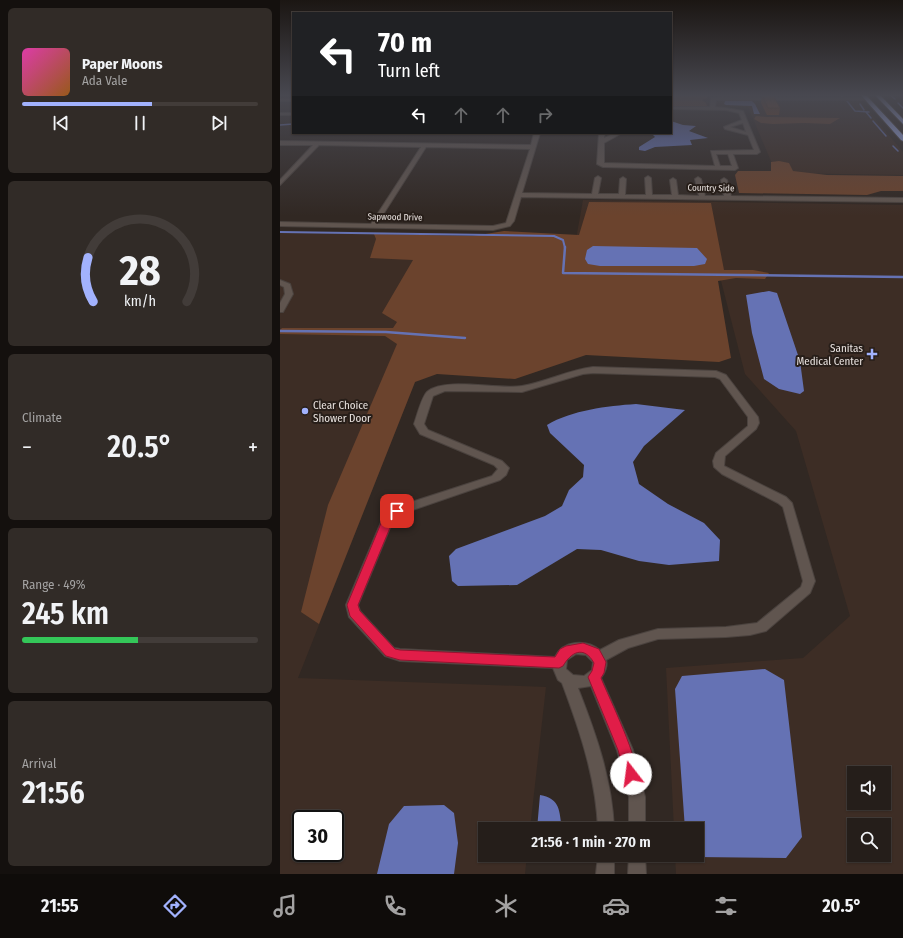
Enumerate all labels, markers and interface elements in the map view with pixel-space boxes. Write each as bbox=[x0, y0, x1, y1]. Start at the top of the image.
text: 70 m bbox=[378, 26, 432, 59]
icon: left bbox=[312, 28, 364, 80]
text: Paper Moons bbox=[82, 55, 163, 73]
text: Turn left bbox=[378, 60, 440, 82]
text: Ada Vale bbox=[82, 73, 127, 88]
icon: left bbox=[408, 104, 430, 126]
icon: ahead bbox=[450, 104, 472, 126]
icon: ahead bbox=[492, 104, 514, 126]
icon: right bbox=[534, 104, 556, 126]
icon: previous bbox=[50, 112, 72, 134]
icon: pause bbox=[129, 112, 151, 134]
icon: next bbox=[208, 112, 230, 134]
street label: Country Side bbox=[688, 183, 735, 193]
street label: Sapwood Drive bbox=[367, 212, 423, 222]
text: 28 bbox=[118, 246, 161, 296]
text: km/h bbox=[124, 292, 156, 309]
place label: Sanitas Medical Center bbox=[796, 342, 863, 368]
marker: Sanitas Medical Center bbox=[866, 348, 878, 360]
place label: Clear Choice Shower Door bbox=[313, 399, 371, 425]
marker: Clear Choice Shower Door bbox=[300, 406, 310, 416]
text: Climate bbox=[22, 410, 62, 425]
text: 20.5° bbox=[107, 429, 173, 465]
text: − bbox=[22, 434, 32, 461]
text: + bbox=[248, 434, 258, 461]
pin bbox=[380, 494, 414, 528]
icon: arrive bbox=[386, 500, 408, 522]
text: Range · 49% bbox=[22, 577, 85, 592]
text: 245 km bbox=[22, 596, 109, 632]
position arrow bbox=[610, 753, 652, 795]
text: Arrival bbox=[22, 756, 56, 771]
map controls bbox=[847, 766, 891, 862]
button: sound bbox=[847, 766, 891, 810]
text: 21:56 bbox=[22, 775, 85, 811]
speed limit sign: 30 bbox=[292, 810, 344, 862]
button: search bbox=[847, 818, 891, 862]
text: 21:56 · 1 min · 270 m bbox=[531, 833, 651, 851]
icon: directions bbox=[161, 892, 189, 920]
icon: music bbox=[271, 892, 299, 920]
icon: phone bbox=[381, 892, 409, 920]
icon: climate bbox=[492, 892, 520, 920]
icon: car bbox=[602, 892, 630, 920]
icon: filters bbox=[712, 892, 740, 920]
text: 21:55 bbox=[41, 895, 79, 917]
text: 20.5° bbox=[822, 895, 862, 917]

